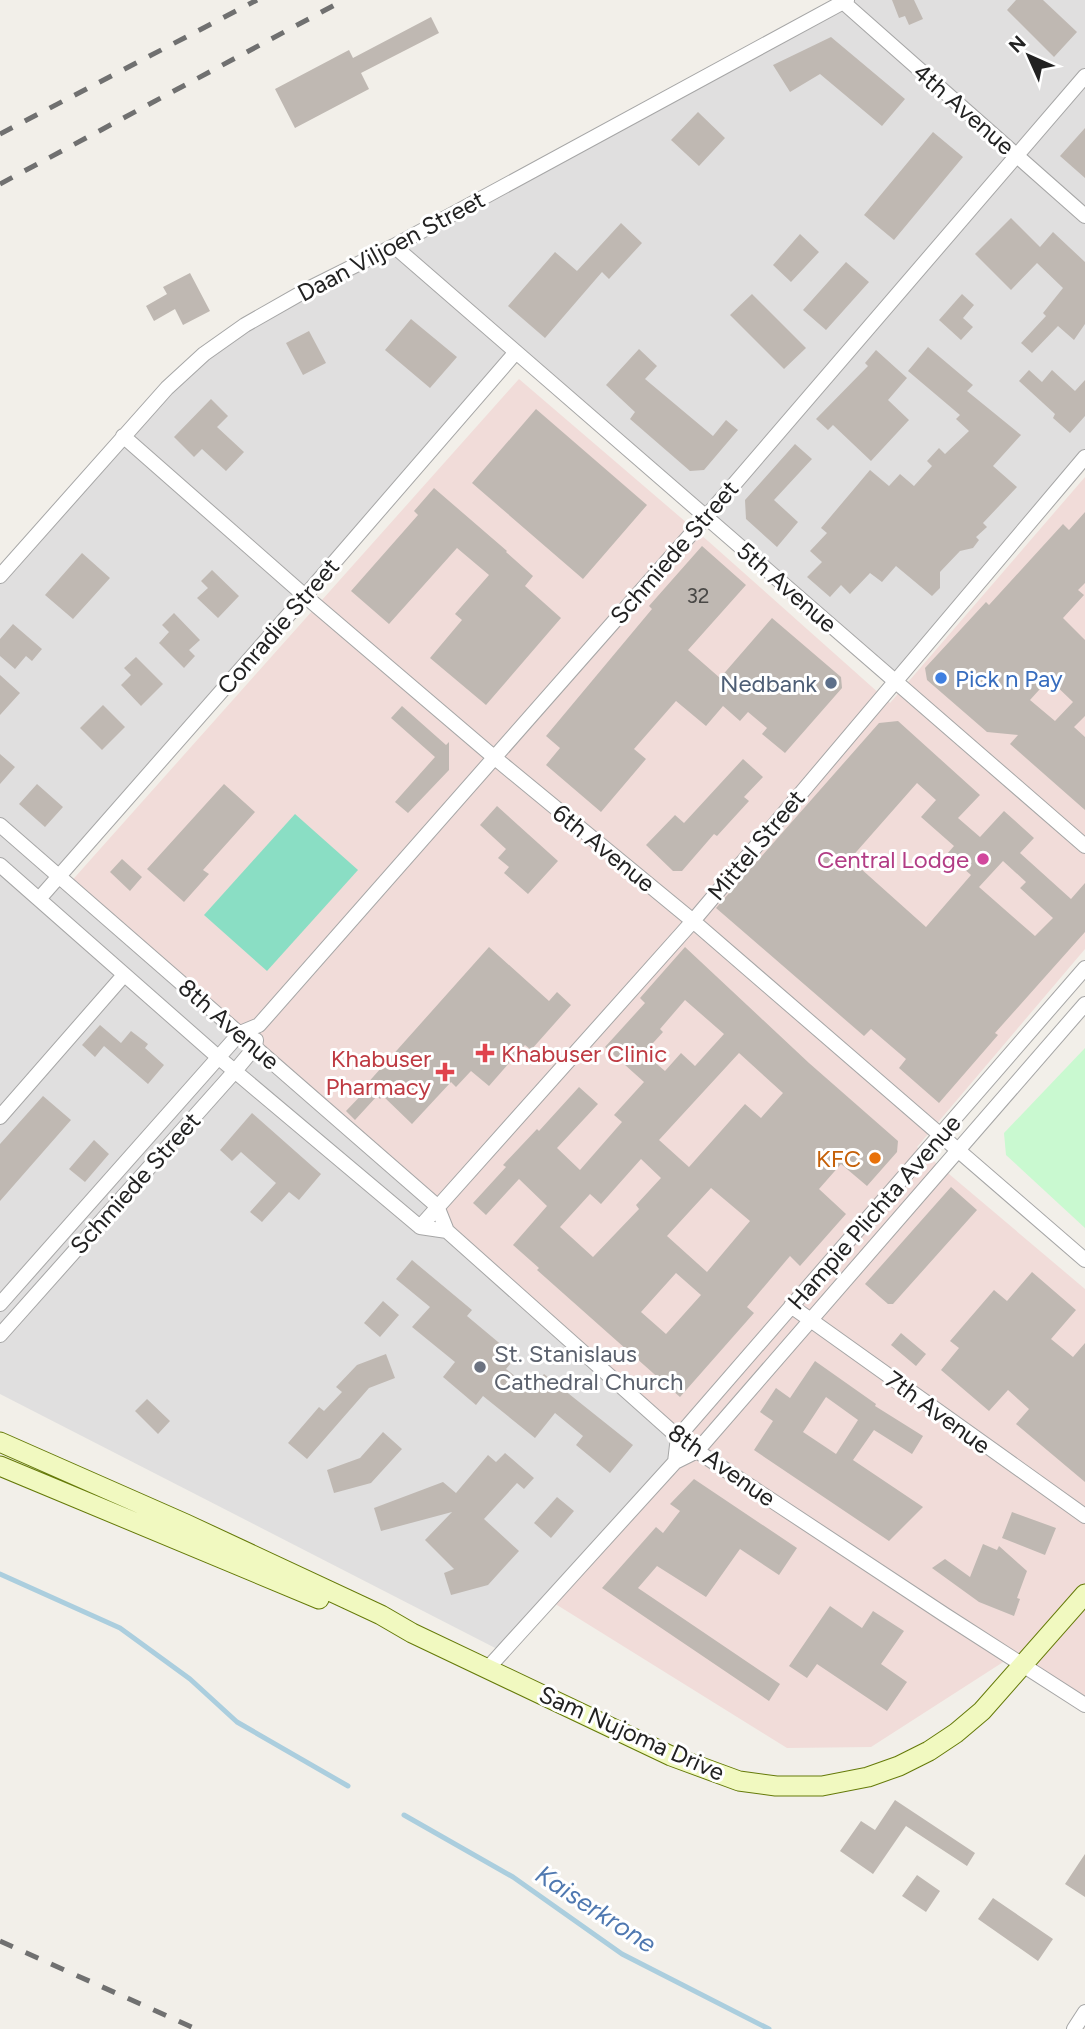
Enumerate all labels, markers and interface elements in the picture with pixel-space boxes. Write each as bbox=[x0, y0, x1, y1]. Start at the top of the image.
north arrow bbox=[994, 21, 1064, 91]
text: N bbox=[1004, 31, 1031, 58]
street label: 4th Avenue bbox=[908, 57, 1020, 161]
street label: Daan Viljoen Street bbox=[292, 184, 490, 308]
street label: Schmiede Street bbox=[604, 474, 744, 630]
street label: 5th Avenue bbox=[731, 536, 843, 638]
street label: Conradie Street bbox=[211, 552, 345, 700]
house number: 32 bbox=[686, 583, 710, 608]
place label: Pick n Pay bbox=[955, 664, 1063, 693]
place label: Nedbank bbox=[720, 669, 817, 698]
marker: Pick n Pay bbox=[933, 670, 949, 686]
marker: Nedbank bbox=[823, 675, 839, 691]
street label: Mittel Street bbox=[701, 784, 811, 906]
street label: 6th Avenue bbox=[547, 798, 661, 898]
place label: Central Lodge bbox=[817, 845, 969, 874]
marker: Central Lodge bbox=[975, 851, 991, 867]
street label: 8th Avenue bbox=[173, 972, 285, 1076]
place label: Khabuser Clinic bbox=[501, 1039, 667, 1068]
marker: Khabuser Clinic bbox=[475, 1043, 495, 1063]
place label: Khabuser Pharmacy bbox=[325, 1044, 431, 1101]
marker: Khabuser Pharmacy bbox=[437, 1064, 453, 1080]
street label: Schmiede Street bbox=[64, 1106, 206, 1260]
street label: Hampie Plichta Avenue bbox=[781, 1109, 967, 1315]
place label: KFC bbox=[816, 1144, 861, 1173]
marker: KFC bbox=[867, 1150, 883, 1166]
place label: St. Stanislaus Cathedral Church bbox=[494, 1339, 683, 1396]
marker: St. Stanislaus Cathedral Church bbox=[472, 1359, 488, 1375]
street label: 7th Avenue bbox=[880, 1364, 996, 1460]
street label: 8th Avenue bbox=[663, 1417, 781, 1513]
street label: Sam Nujoma Drive bbox=[535, 1679, 729, 1787]
water label: Kaiserkrone bbox=[530, 1858, 662, 1960]

